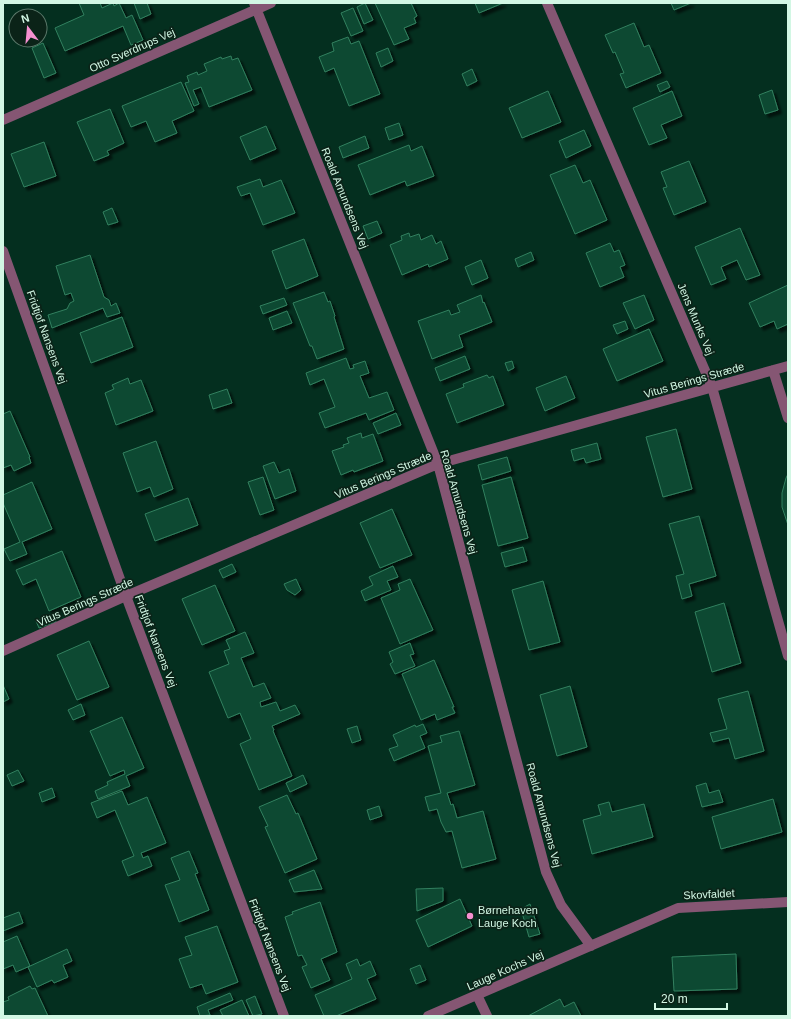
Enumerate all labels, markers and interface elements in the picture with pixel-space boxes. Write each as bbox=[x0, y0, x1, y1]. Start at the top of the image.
north arrow bbox=[8, 8, 48, 48]
text: N bbox=[20, 12, 31, 25]
street label: Otto Sverdrups Vej bbox=[87, 26, 177, 74]
street label: Roald Amundsens Vej bbox=[319, 146, 371, 250]
street label: Jens Munks Vej bbox=[675, 281, 717, 357]
street label: Fridtjof Nansens Vej bbox=[25, 289, 69, 385]
street label: Vitus Berings Stræde bbox=[642, 360, 746, 400]
street label: Vitus Berings Stræde bbox=[333, 449, 433, 501]
street label: Roald Amundsens Vej bbox=[438, 449, 480, 555]
street label: Vitus Berings Stræde bbox=[35, 575, 135, 629]
street label: Fridtjof Nansens Vej bbox=[133, 593, 179, 689]
street label: Roald Amundsens Vej bbox=[524, 761, 564, 869]
street label: Skovfaldet bbox=[683, 887, 735, 901]
street label: Fridtjof Nansens Vej bbox=[247, 897, 293, 993]
place label: Børnehaven Lauge Koch bbox=[478, 904, 538, 929]
marker: Børnehaven Lauge Koch bbox=[465, 911, 475, 921]
street label: Lauge Kochs Vej bbox=[465, 948, 545, 992]
scale bar bbox=[655, 985, 727, 1011]
text: 20 m bbox=[661, 992, 688, 1006]

